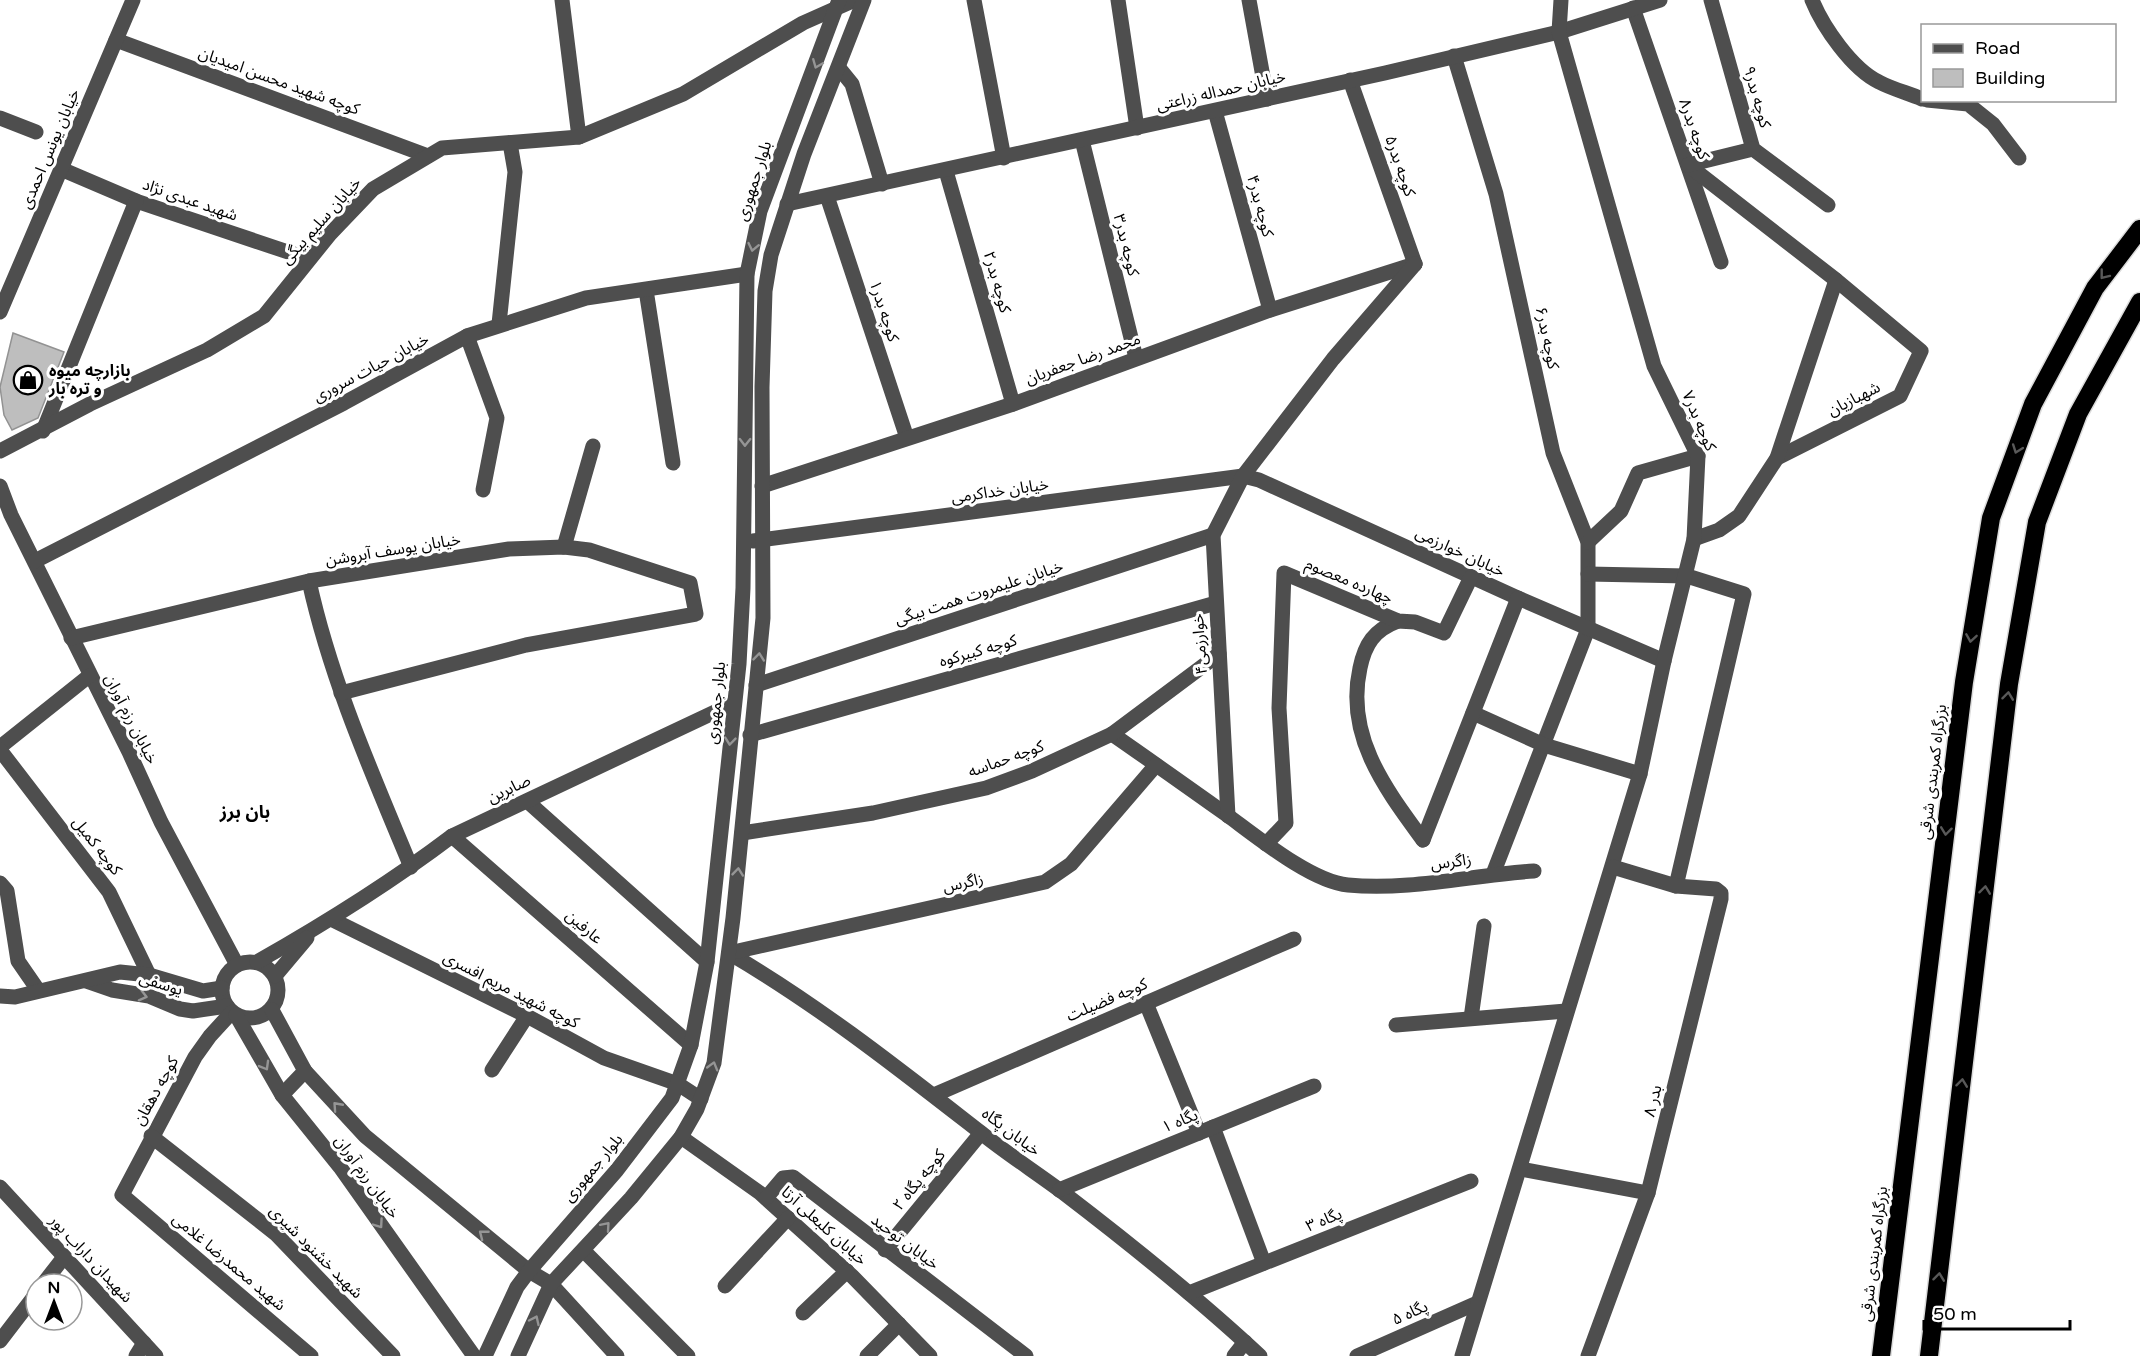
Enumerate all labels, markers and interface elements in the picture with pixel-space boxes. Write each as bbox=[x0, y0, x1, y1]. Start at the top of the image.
legend bbox=[1921, 24, 2116, 102]
text: Road bbox=[1975, 37, 2020, 59]
street label: کوچه شهید محسن امیدیان bbox=[196, 43, 363, 120]
one-way arrow bbox=[812, 57, 824, 68]
street label: کوچه بدر۹ bbox=[1739, 64, 1775, 131]
street label: خیابان حمداله زراعتی bbox=[1154, 66, 1288, 116]
text: Building bbox=[1975, 67, 2045, 89]
street label: خیابان یونس احمدی bbox=[16, 86, 84, 212]
street label: کوچه بدر۸ bbox=[1674, 96, 1714, 163]
street label: کوچه بدر۵ bbox=[1380, 133, 1420, 200]
street label: بلوار جمهوری bbox=[732, 139, 776, 223]
street label: خیابان سلیم بیگی bbox=[277, 173, 367, 270]
street label: کوچه بدر۴ bbox=[1242, 173, 1278, 240]
street label: شهید عبدی نژاد bbox=[140, 174, 240, 226]
street label: کوچه بدر۳ bbox=[1109, 212, 1143, 279]
one-way arrow bbox=[747, 242, 760, 252]
street label: کوچه بدر۲ bbox=[979, 249, 1015, 316]
one-way arrow bbox=[2101, 269, 2112, 280]
street label: کوچه بدر۱ bbox=[865, 278, 903, 345]
street label: کوچه بدر۶ bbox=[1531, 305, 1563, 371]
street label: خیابان حیات سروری bbox=[310, 329, 432, 407]
street label: محمد رضا جعفریان bbox=[1023, 329, 1143, 389]
place label: بازارچه میوه و تره بار bbox=[48, 361, 130, 399]
shop icon: بازارچه میوه و تره بار bbox=[12, 364, 44, 396]
street label: شهبازیان bbox=[1824, 377, 1884, 421]
street label: کوچه بدر۷ bbox=[1677, 388, 1721, 454]
one-way arrow bbox=[739, 437, 751, 446]
one-way arrow bbox=[2011, 443, 2024, 454]
street label: خیابان خداکرمی bbox=[950, 474, 1050, 508]
street label: خیابان خوارزمی bbox=[1412, 523, 1508, 581]
street label: خیابان یوسف آبروشن bbox=[324, 529, 462, 571]
street label: چهارده معصوم bbox=[1301, 554, 1396, 610]
street label: خیابان علیمروت همت بیگی bbox=[892, 556, 1066, 630]
street label: خوارزمی۴ bbox=[1188, 613, 1212, 675]
street label: کوچه کبیرکوه bbox=[937, 630, 1020, 672]
one-way arrow bbox=[1966, 633, 1978, 642]
one-way arrow bbox=[752, 653, 765, 662]
street label: بلوار جمهوری bbox=[702, 661, 730, 745]
street label: خیابان رزم آوران bbox=[98, 671, 162, 768]
one-way arrow bbox=[2001, 692, 2014, 701]
street label: بزرگراه کمربندی شرقی bbox=[1915, 703, 1951, 841]
one-way arrow bbox=[724, 736, 737, 745]
street label: کوچه حماسه bbox=[965, 736, 1047, 782]
street label: صابرین bbox=[484, 770, 534, 808]
district label: بان برز bbox=[219, 801, 270, 823]
street label: کوچه کمیل bbox=[68, 813, 126, 880]
one-way arrow bbox=[1940, 826, 1952, 836]
street label: زاگرس bbox=[1429, 850, 1473, 874]
one-way arrow bbox=[731, 868, 744, 877]
street label: زاگرس bbox=[941, 869, 985, 897]
one-way arrow bbox=[1978, 885, 1991, 894]
street label: عارفین bbox=[561, 905, 607, 949]
street label: کوچه شهید مریم افسری bbox=[439, 947, 583, 1035]
street label: یوسفی bbox=[137, 968, 185, 1000]
street label: کوچه فضیلت bbox=[1063, 974, 1151, 1026]
one-way arrow bbox=[138, 988, 148, 1001]
street label: کوچه دهقان bbox=[129, 1053, 183, 1129]
one-way arrow bbox=[258, 1059, 269, 1070]
one-way arrow bbox=[705, 1061, 718, 1071]
one-way arrow bbox=[1955, 1079, 1968, 1088]
street label: بدر ۸ bbox=[1639, 1083, 1667, 1119]
one-way arrow bbox=[333, 1102, 344, 1112]
street label: خیابان پگاه bbox=[978, 1103, 1044, 1161]
street label: پگاه ۱ bbox=[1159, 1105, 1201, 1137]
street label: بلوار جمهوری bbox=[559, 1130, 627, 1206]
street label: خیابان رزم آوران bbox=[328, 1131, 404, 1224]
street label: کوچه پگاه ۲ bbox=[888, 1145, 950, 1215]
street label: خیابان کلبعلی آرتا bbox=[777, 1182, 871, 1270]
street label: بزرگراه کمربندی شرقی bbox=[1856, 1185, 1892, 1323]
street label: شهید خشنود شیری bbox=[265, 1201, 367, 1303]
street label: پگاه ۳ bbox=[1303, 1204, 1345, 1236]
street label: شهید محمدرضا غلامی bbox=[168, 1209, 290, 1315]
street label: شهیدان داراب پور bbox=[44, 1210, 137, 1307]
street label: خیابان توحید bbox=[867, 1210, 943, 1274]
one-way arrow bbox=[372, 1217, 383, 1228]
one-way arrow bbox=[599, 1222, 610, 1233]
one-way arrow bbox=[479, 1231, 490, 1242]
north arrow bbox=[24, 1272, 84, 1332]
one-way arrow bbox=[1932, 1272, 1945, 1282]
text: N bbox=[48, 1278, 60, 1298]
scale bar bbox=[1924, 1293, 2070, 1331]
street label: پگاه ۵ bbox=[1389, 1296, 1431, 1330]
text: 50 m bbox=[1933, 1303, 1977, 1325]
one-way arrow bbox=[527, 1315, 539, 1326]

